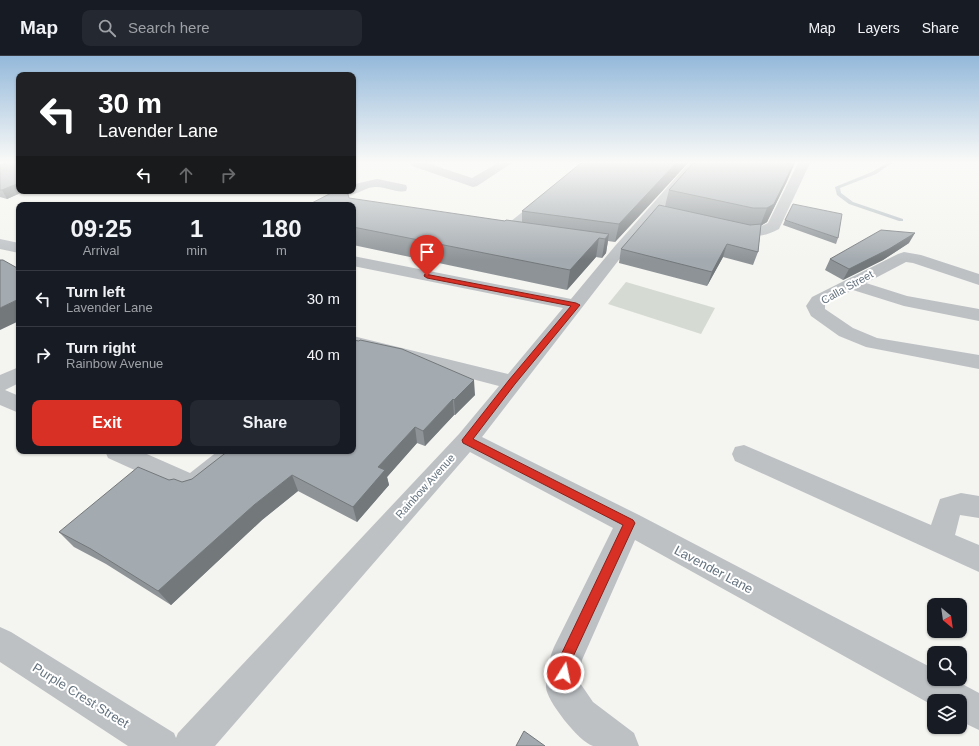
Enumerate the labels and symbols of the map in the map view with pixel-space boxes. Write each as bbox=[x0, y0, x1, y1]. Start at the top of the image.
pin bbox=[410, 235, 444, 276]
street label: Calla Street bbox=[819, 268, 875, 306]
street label: Rainbow Avenue bbox=[393, 451, 457, 521]
street label: Lavender Lane bbox=[672, 542, 756, 596]
north arrow bbox=[927, 598, 967, 638]
position arrow bbox=[543, 652, 585, 694]
street label: Purple Crest Street bbox=[30, 660, 132, 731]

